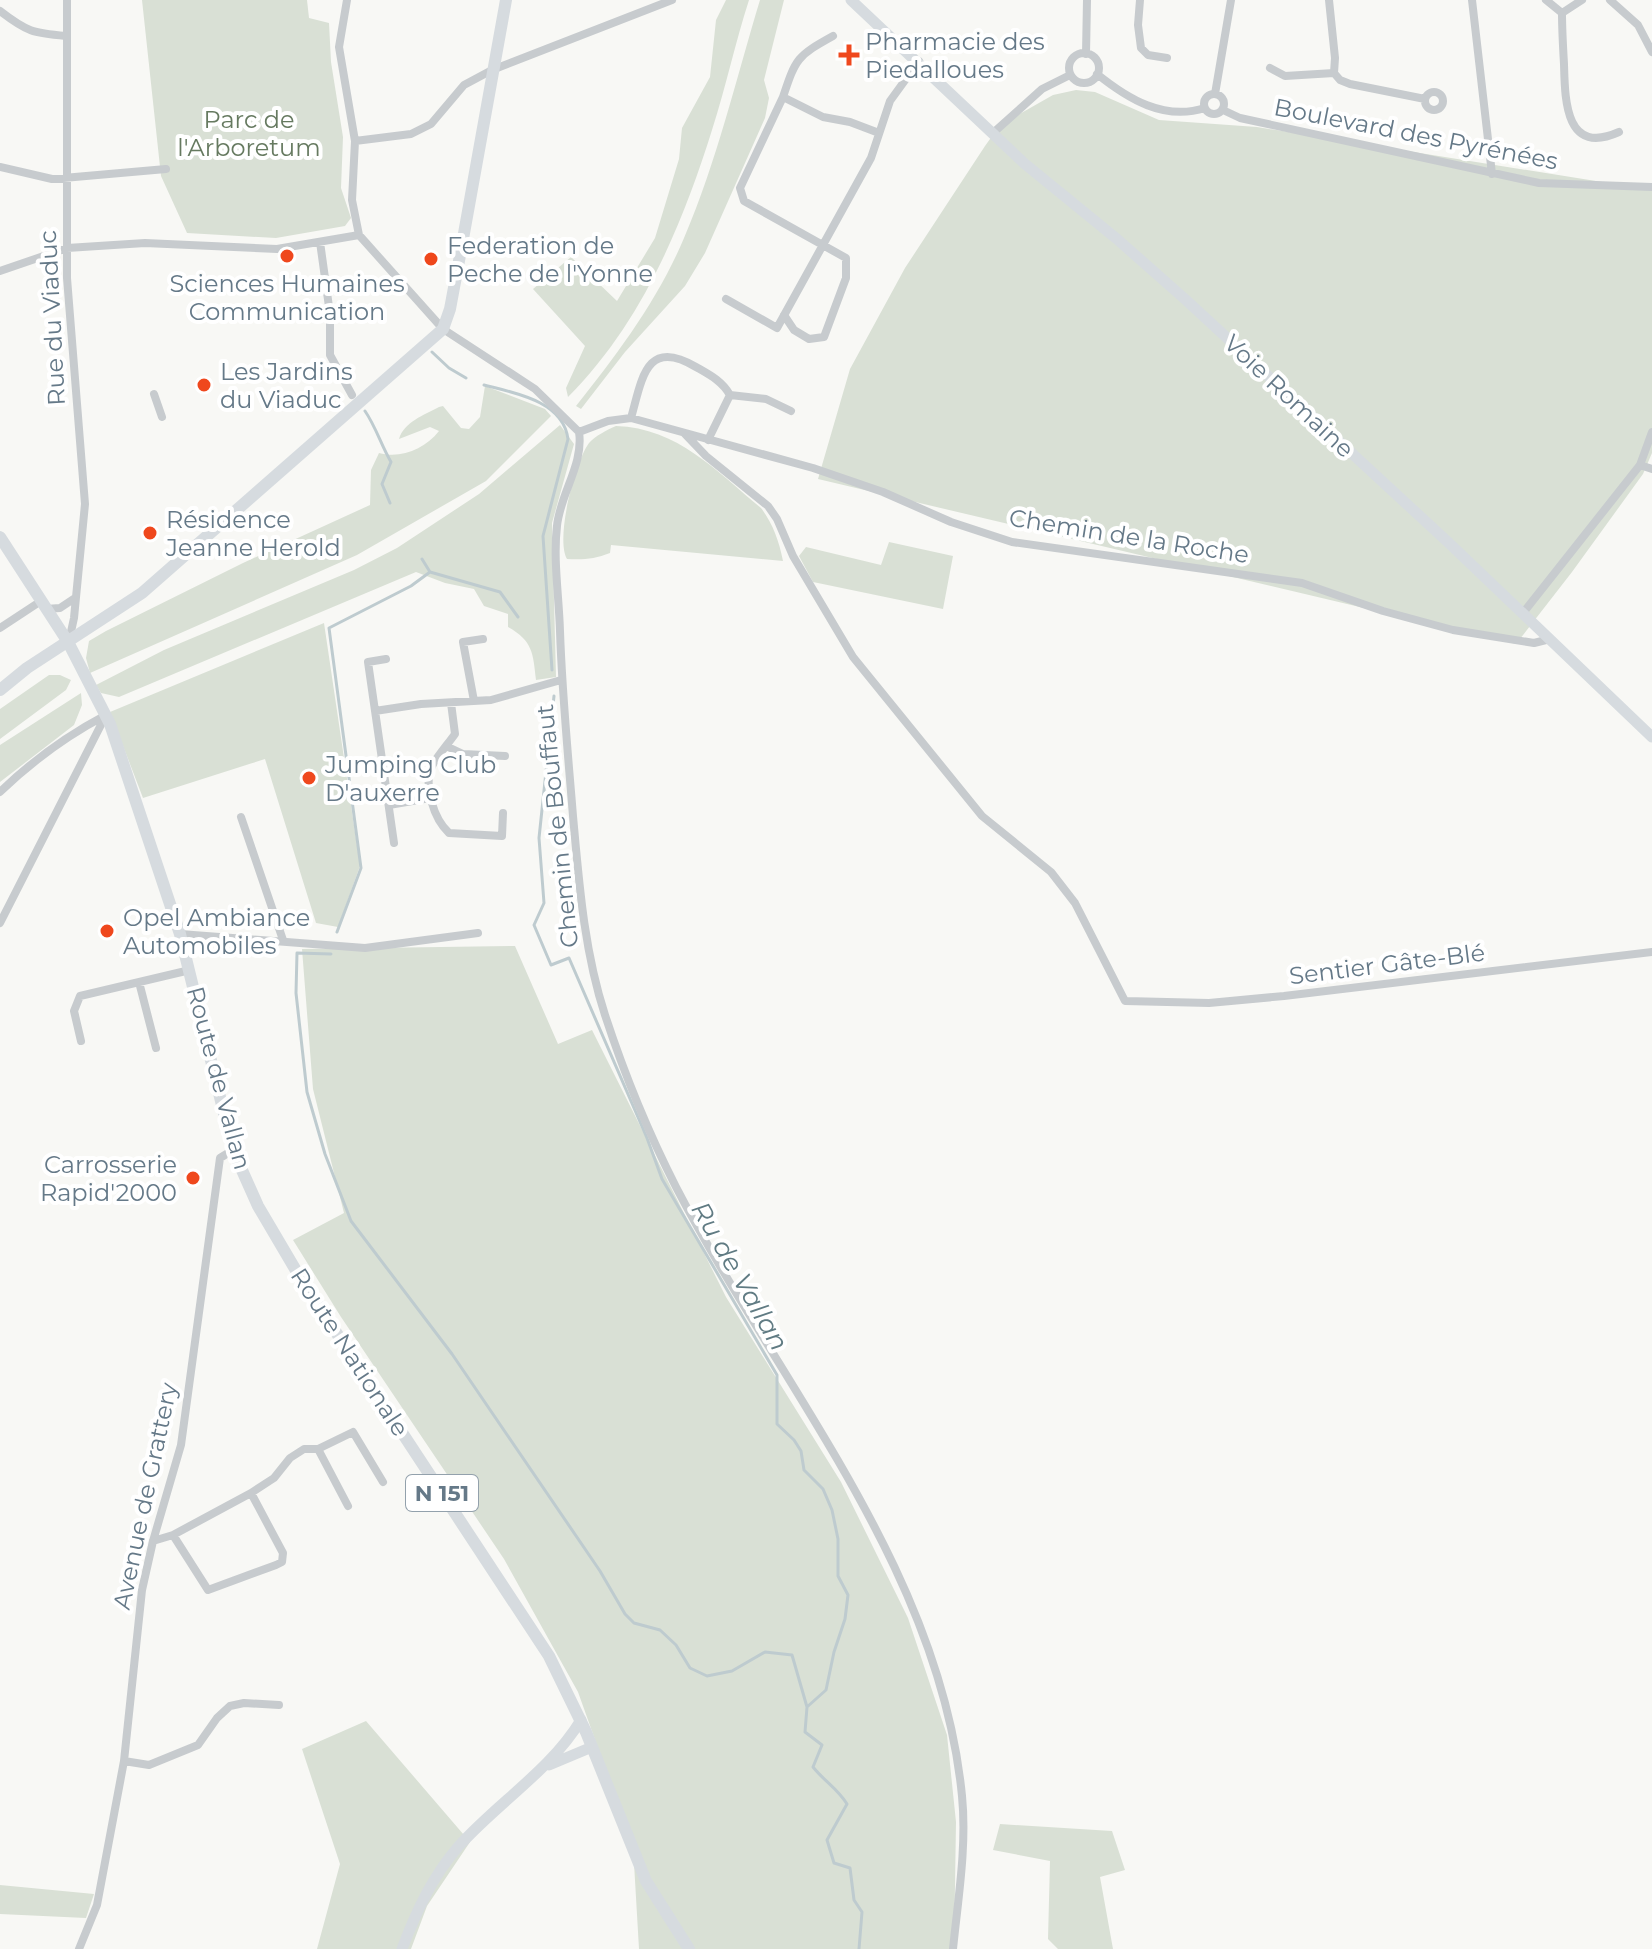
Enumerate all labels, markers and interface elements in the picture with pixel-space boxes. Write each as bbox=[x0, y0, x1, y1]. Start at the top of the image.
place label: Pharmacie des Piedalloues bbox=[865, 27, 1045, 84]
marker: Pharmacie des Piedalloues bbox=[840, 46, 858, 64]
street label: Boulevard des Pyrénées bbox=[1272, 92, 1560, 176]
park label: Parc de l'Arboretum bbox=[177, 105, 321, 162]
street label: Rue du Viaduc bbox=[33, 229, 71, 407]
place label: Federation de Peche de l'Yonne bbox=[447, 231, 653, 288]
marker: Sciences Humaines Communication bbox=[278, 247, 296, 265]
marker: Federation de Peche de l'Yonne bbox=[422, 250, 440, 268]
place label: Sciences Humaines Communication bbox=[169, 269, 405, 326]
street label: Voie Romaine bbox=[1218, 328, 1360, 464]
place label: Les Jardins du Viaduc bbox=[220, 357, 353, 414]
marker: Les Jardins du Viaduc bbox=[195, 376, 213, 394]
street label: Chemin de la Roche bbox=[1007, 503, 1251, 569]
place label: Résidence Jeanne Herold bbox=[165, 505, 341, 562]
marker: Résidence Jeanne Herold bbox=[141, 524, 159, 542]
street label: Chemin de Bouffaut bbox=[530, 703, 584, 949]
place label: Jumping Club D'auxerre bbox=[324, 750, 496, 807]
marker: Jumping Club D'auxerre bbox=[300, 769, 318, 787]
place label: Opel Ambiance Automobiles bbox=[123, 903, 310, 960]
marker: Opel Ambiance Automobiles bbox=[98, 922, 116, 940]
street label: Sentier Gâte-Blé bbox=[1287, 938, 1487, 990]
street label: Route de Vallan bbox=[181, 983, 257, 1173]
place label: Carrosserie Rapid'2000 bbox=[40, 1150, 177, 1207]
marker: Carrosserie Rapid'2000 bbox=[184, 1169, 202, 1187]
water label: Ru de Vallan bbox=[684, 1196, 796, 1356]
street label: Route Nationale bbox=[285, 1262, 415, 1442]
street label: Avenue de Grattery bbox=[107, 1380, 183, 1612]
road number: N 151 bbox=[406, 1475, 478, 1511]

